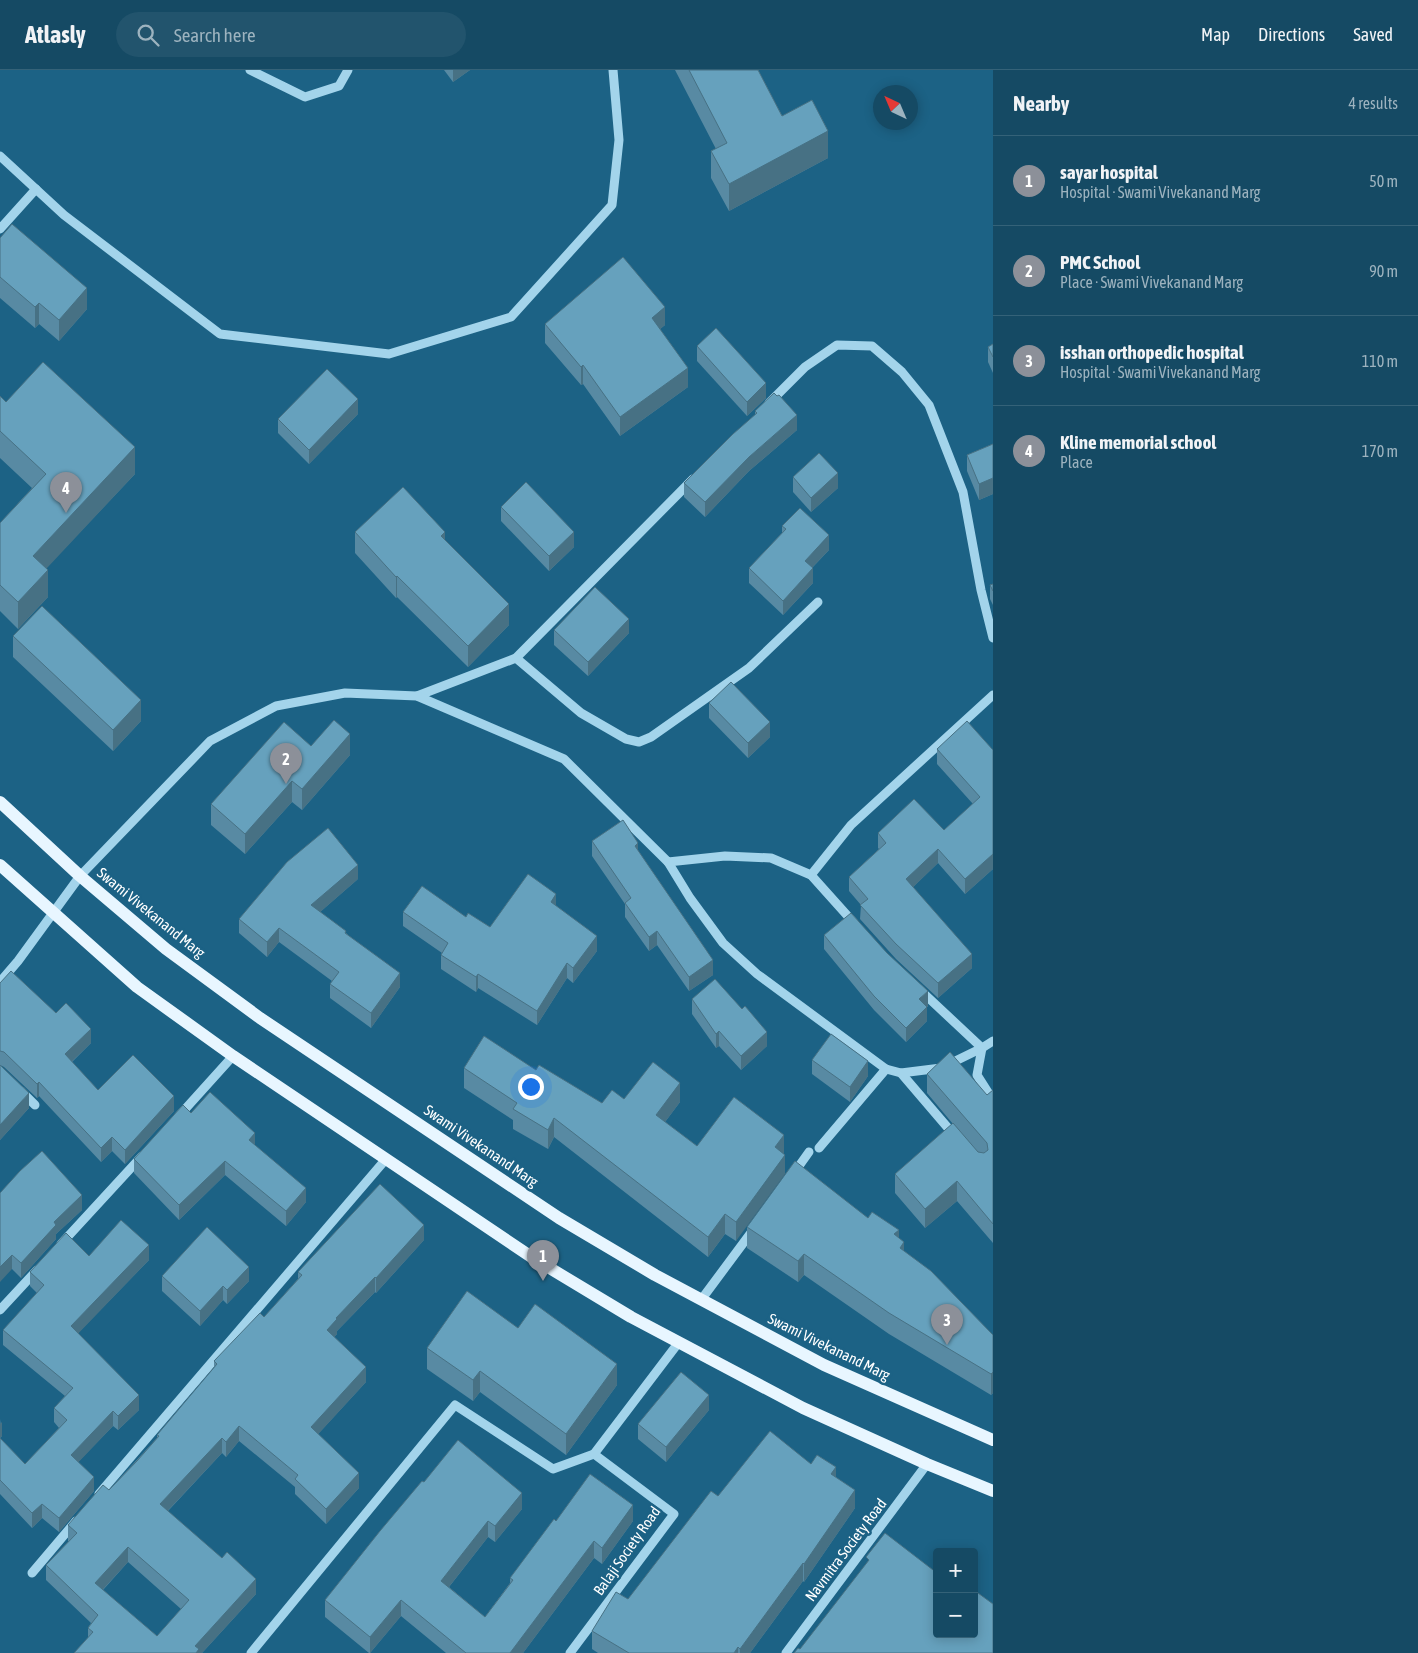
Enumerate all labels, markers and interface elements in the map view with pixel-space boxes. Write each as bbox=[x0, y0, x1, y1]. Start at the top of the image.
search box bbox=[116, 12, 466, 57]
text: Atlasly bbox=[25, 21, 86, 48]
icon: search bbox=[134, 21, 162, 49]
text: Search here bbox=[174, 24, 256, 46]
text: Map bbox=[1201, 24, 1230, 45]
text: Directions bbox=[1258, 24, 1325, 45]
text: Saved bbox=[1353, 24, 1393, 45]
north arrow bbox=[873, 85, 918, 130]
text: Nearby bbox=[1013, 91, 1069, 115]
text: 4 results bbox=[1348, 94, 1398, 112]
text: sayar hospital bbox=[1060, 161, 1158, 183]
text: 1 bbox=[1025, 172, 1033, 190]
text: 50 m bbox=[1369, 172, 1398, 190]
text: Hospital · Swami Vivekanand Marg bbox=[1060, 183, 1260, 201]
text: PMC School bbox=[1060, 251, 1140, 273]
text: 2 bbox=[1025, 262, 1033, 280]
text: 90 m bbox=[1369, 262, 1398, 280]
text: Place · Swami Vivekanand Marg bbox=[1060, 273, 1243, 291]
text: isshan orthopedic hospital bbox=[1060, 341, 1244, 363]
text: 3 bbox=[1025, 352, 1033, 370]
text: 110 m bbox=[1362, 352, 1398, 370]
text: Hospital · Swami Vivekanand Marg bbox=[1060, 363, 1260, 381]
text: Kline memorial school bbox=[1060, 431, 1216, 453]
text: 4 bbox=[1025, 442, 1033, 460]
text: 170 m bbox=[1362, 442, 1398, 460]
text: Place bbox=[1060, 453, 1093, 471]
pin: 4 bbox=[50, 472, 82, 513]
pin: 2 bbox=[270, 743, 302, 784]
street label: Swami Vivekanand Marg bbox=[94, 864, 209, 962]
your location bbox=[518, 1074, 544, 1100]
street label: Swami Vivekanand Marg bbox=[421, 1101, 542, 1190]
pin: 1 bbox=[527, 1240, 559, 1281]
pin: 3 bbox=[931, 1304, 963, 1345]
street label: Swami Vivekanand Marg bbox=[765, 1310, 893, 1384]
street label: Navmitra Society Road bbox=[801, 1495, 890, 1604]
street label: Balaji Society Road bbox=[590, 1503, 663, 1598]
map controls bbox=[933, 1548, 978, 1638]
button: + bbox=[933, 1548, 978, 1593]
button: − bbox=[933, 1593, 978, 1638]

